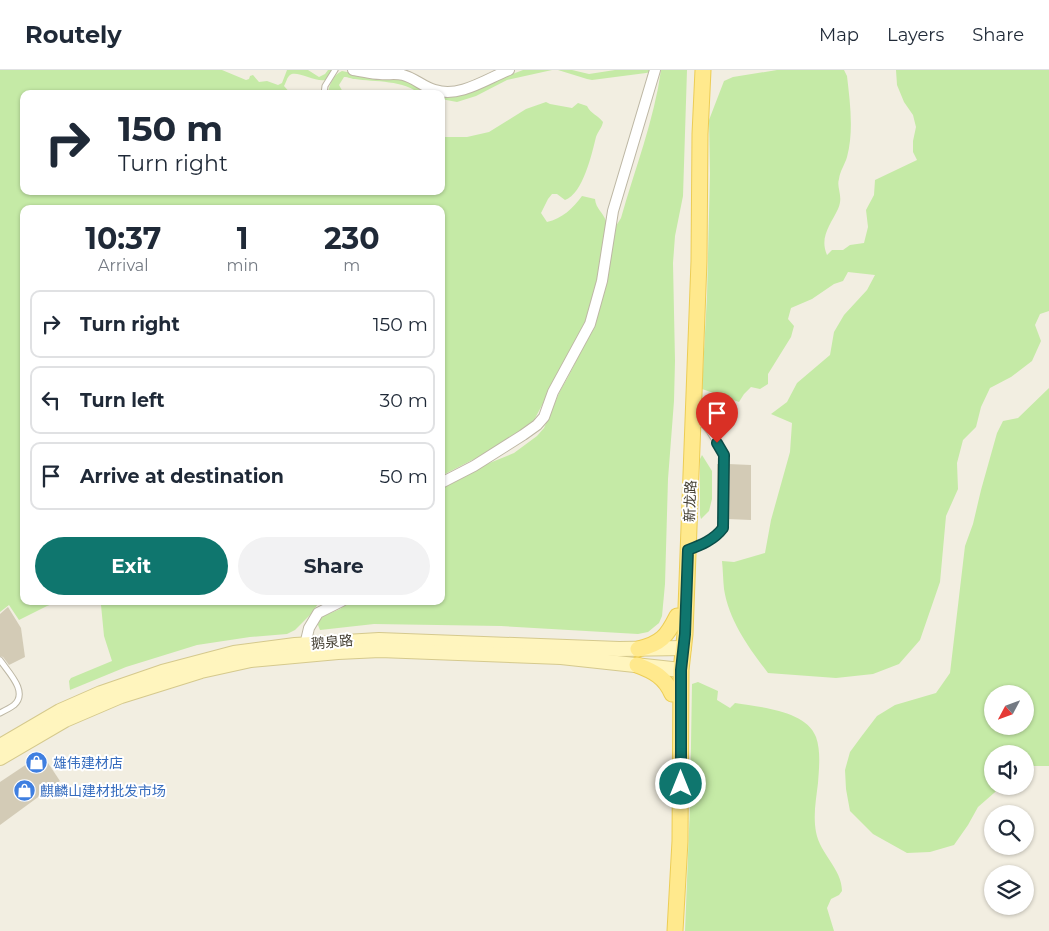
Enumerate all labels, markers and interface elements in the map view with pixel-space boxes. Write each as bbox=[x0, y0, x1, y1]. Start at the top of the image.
text: Routely bbox=[25, 20, 122, 49]
text: Map bbox=[819, 24, 859, 46]
text: Layers bbox=[887, 24, 944, 46]
text: Share bbox=[972, 24, 1024, 46]
text: 150 m bbox=[118, 107, 223, 150]
icon: right bbox=[35, 110, 100, 175]
text: Turn right bbox=[118, 150, 228, 177]
text: 10:37 bbox=[85, 220, 161, 257]
text: 1 bbox=[237, 220, 249, 257]
text: 230 bbox=[324, 220, 380, 257]
text: Arrival bbox=[98, 256, 149, 275]
text: min bbox=[227, 256, 259, 275]
text: m bbox=[343, 256, 360, 275]
icon: right bbox=[37, 310, 65, 338]
text: Turn right bbox=[80, 313, 180, 336]
text: 150 m bbox=[373, 313, 428, 336]
icon: left bbox=[37, 386, 65, 414]
text: Turn left bbox=[80, 389, 165, 412]
text: 30 m bbox=[380, 389, 428, 412]
pin bbox=[696, 392, 738, 443]
icon: arrive bbox=[703, 399, 731, 427]
icon: arrive bbox=[37, 462, 65, 490]
text: Arrive at destination bbox=[80, 465, 284, 488]
text: 50 m bbox=[380, 465, 428, 488]
street label: 新龙路 bbox=[680, 480, 700, 522]
button: Exit bbox=[35, 537, 228, 595]
button: Share bbox=[238, 537, 430, 595]
street label: 鹅泉路 bbox=[310, 631, 354, 653]
north arrow bbox=[984, 685, 1034, 735]
map controls bbox=[984, 685, 1034, 915]
button: sound bbox=[984, 745, 1034, 795]
shop icon: 雄伟建材店 bbox=[25, 751, 49, 775]
place label: 雄伟建材店 bbox=[53, 754, 123, 772]
position arrow bbox=[654, 757, 706, 809]
shop icon: 麒麟山建材批发市场 bbox=[12, 779, 36, 803]
place label: 麒麟山建材批发市场 bbox=[40, 782, 166, 800]
button: search bbox=[984, 805, 1034, 855]
button: layers bbox=[984, 865, 1034, 915]

